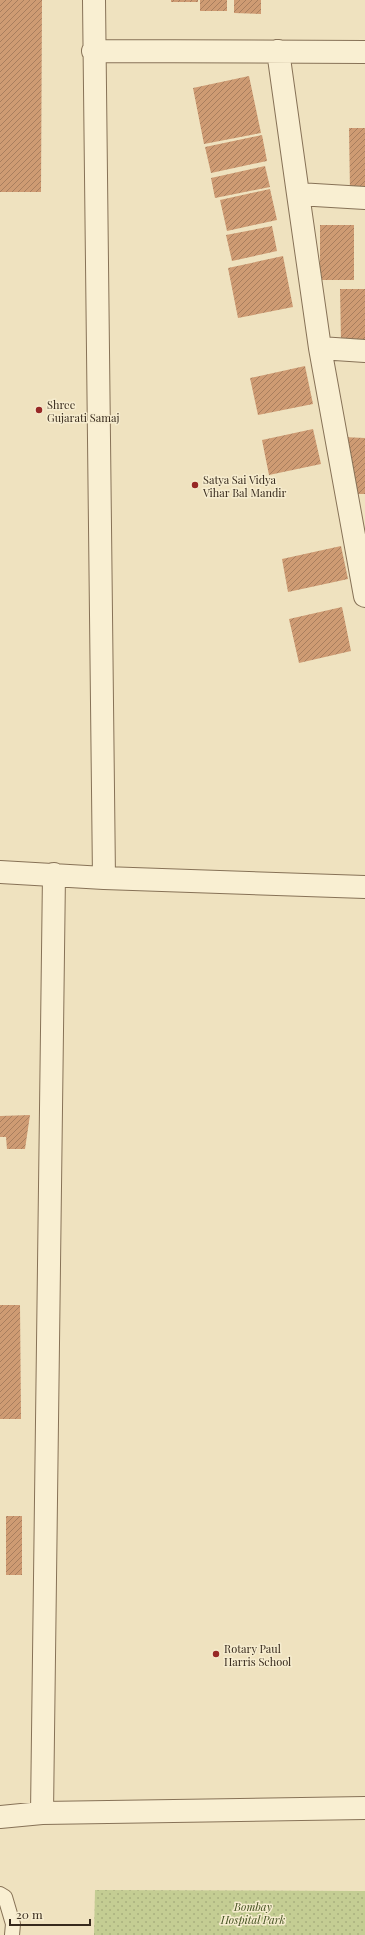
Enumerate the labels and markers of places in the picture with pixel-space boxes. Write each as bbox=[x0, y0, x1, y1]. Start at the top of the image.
place label: Shree Gujarati Samaj bbox=[47, 397, 119, 425]
marker: Shree Gujarati Samaj bbox=[34, 405, 44, 415]
place label: Satya Sai Vidya Vihar Bal Mandir bbox=[202, 472, 287, 500]
marker: Satya Sai Vidya Vihar Bal Mandir bbox=[190, 480, 200, 490]
place label: Rotary Paul Harris School bbox=[224, 1641, 291, 1669]
marker: Rotary Paul Harris School bbox=[211, 1649, 221, 1659]

